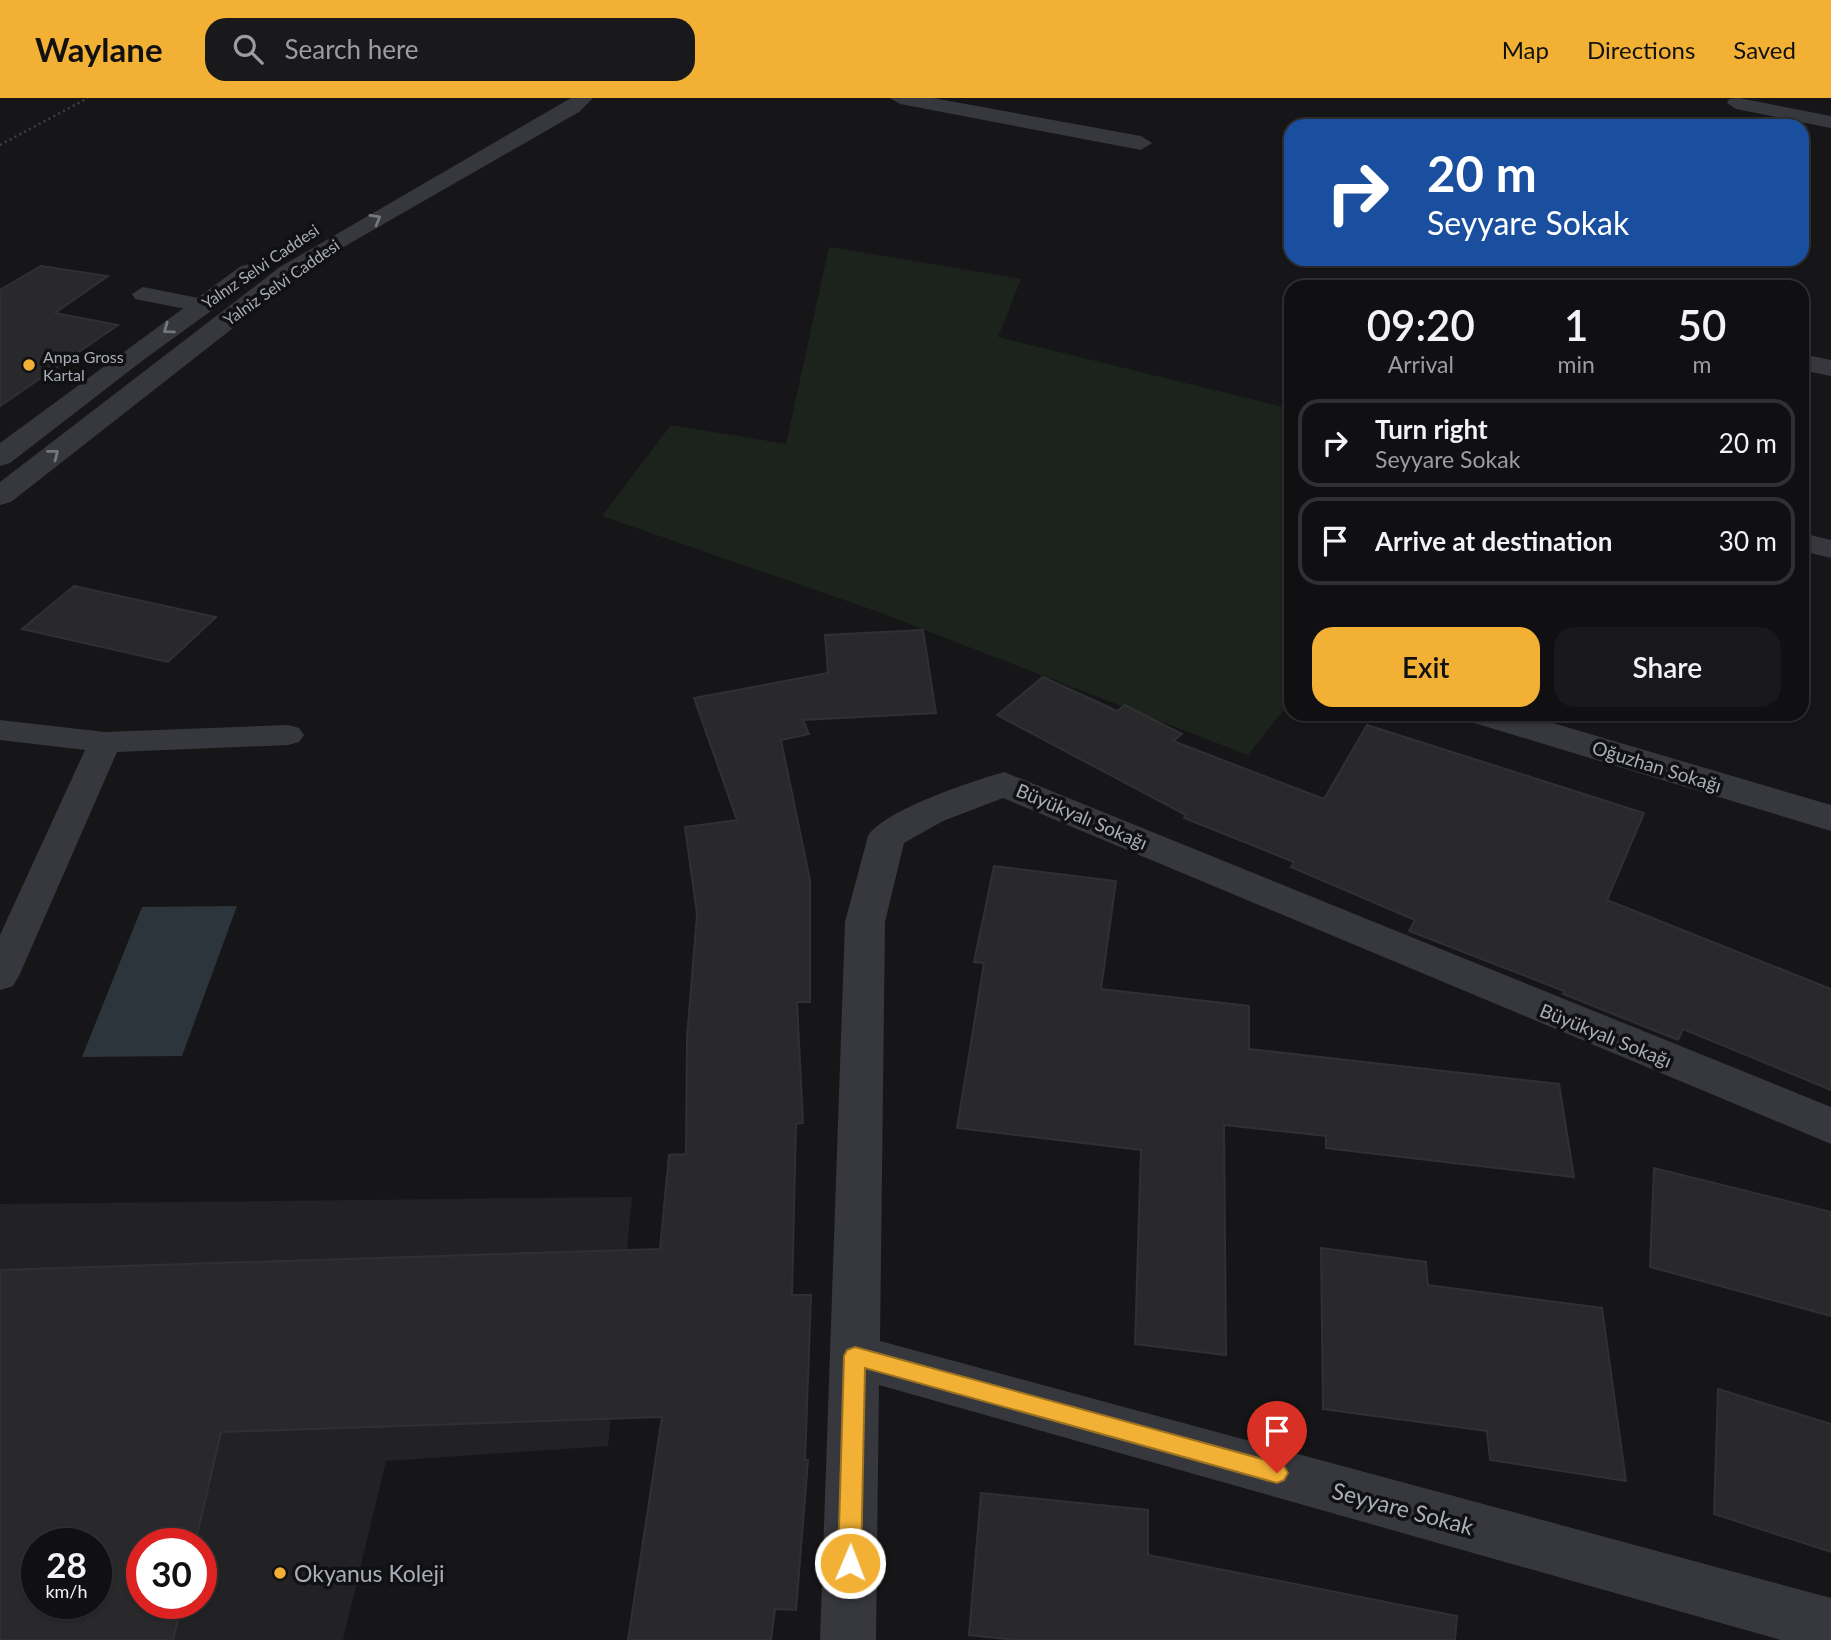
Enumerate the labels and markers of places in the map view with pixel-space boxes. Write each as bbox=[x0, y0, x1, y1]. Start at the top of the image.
place label: Anpa Gross Kartal bbox=[43, 347, 124, 384]
marker: Anpa Gross Kartal bbox=[21, 357, 37, 373]
pin bbox=[1247, 1401, 1307, 1473]
place label: Okyanus Koleji bbox=[294, 1559, 444, 1587]
marker: Okyanus Koleji bbox=[272, 1565, 288, 1581]

